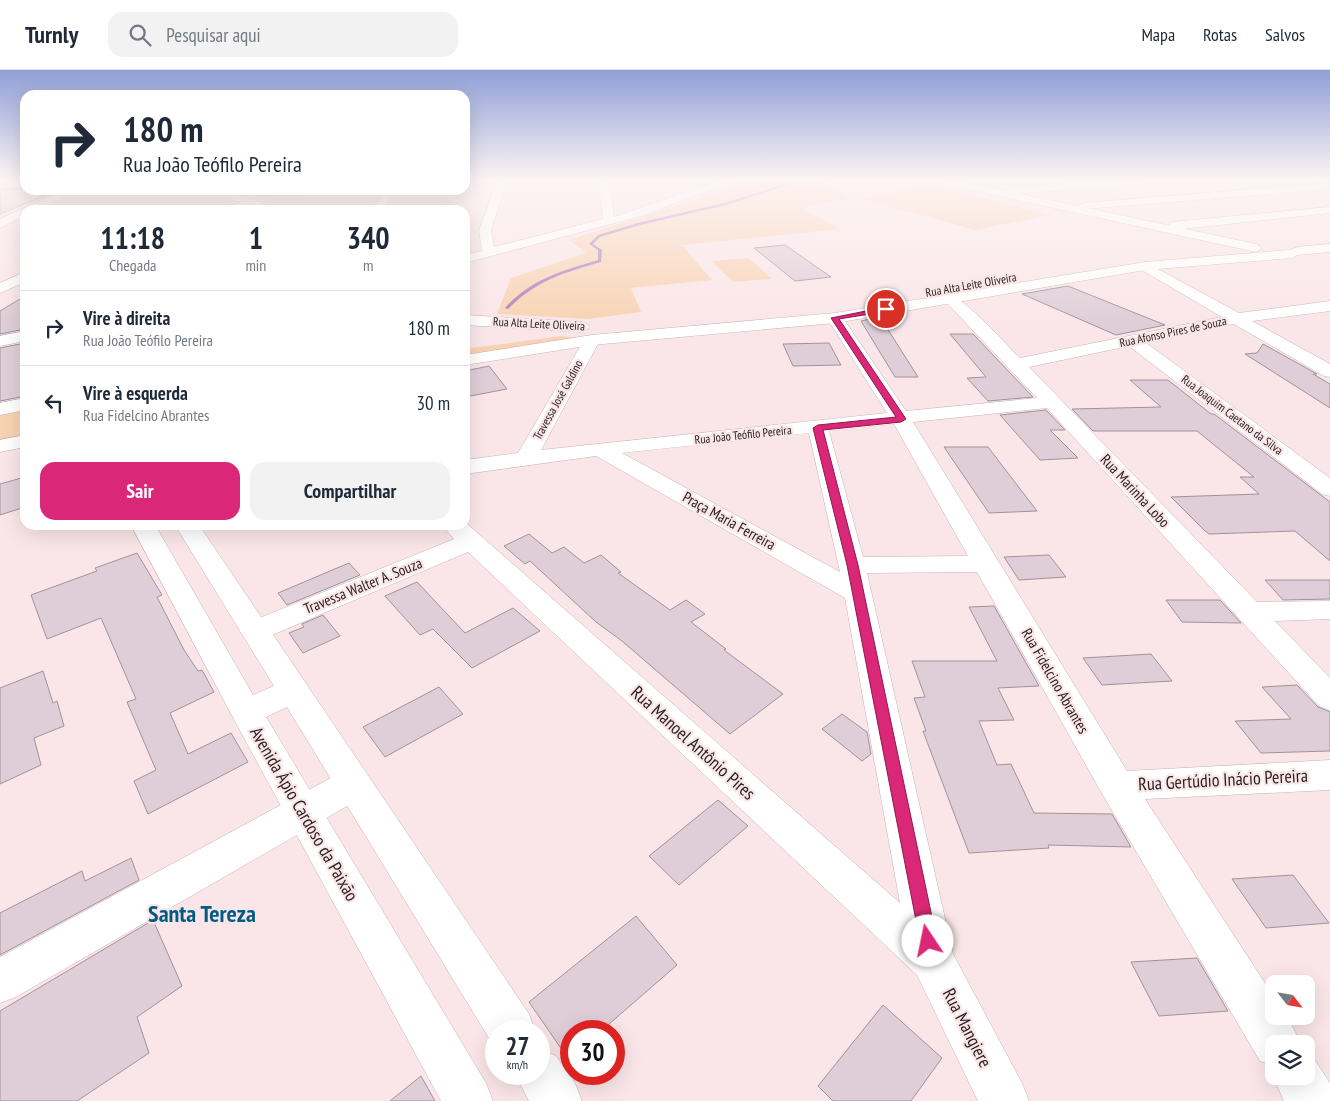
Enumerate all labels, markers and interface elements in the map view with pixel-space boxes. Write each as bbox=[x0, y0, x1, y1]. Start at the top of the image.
search box bbox=[108, 12, 458, 57]
text: Turnly bbox=[25, 19, 78, 50]
icon: search bbox=[126, 21, 154, 49]
text: Pesquisar aqui bbox=[166, 23, 261, 47]
text: Mapa bbox=[1141, 23, 1175, 46]
text: Rotas bbox=[1203, 23, 1237, 46]
text: Salvos bbox=[1265, 23, 1305, 46]
text: 180 m bbox=[123, 106, 204, 152]
icon: right bbox=[40, 110, 105, 175]
text: Rua João Teófilo Pereira bbox=[123, 150, 302, 178]
text: 11:18 bbox=[100, 218, 165, 257]
text: 1 bbox=[249, 218, 263, 257]
text: 340 bbox=[347, 218, 390, 257]
text: Chegada bbox=[109, 255, 156, 275]
text: min bbox=[245, 255, 266, 275]
text: m bbox=[363, 255, 373, 275]
street label: Rua Alta Leite Oliveira bbox=[924, 269, 1018, 300]
pin bbox=[865, 288, 907, 330]
icon: arrive bbox=[872, 295, 900, 323]
text: Vire à direita bbox=[83, 306, 170, 330]
street label: Rua Afonso Pires de Souza bbox=[1118, 313, 1228, 350]
icon: right bbox=[40, 314, 68, 342]
street label: Rua Alta Leite Oliveira bbox=[493, 314, 586, 333]
text: 180 m bbox=[408, 316, 450, 340]
text: Rua João Teófilo Pereira bbox=[83, 330, 213, 350]
street label: Travessa José Galdino bbox=[529, 357, 586, 442]
street label: Rua Joaquim Caetano da Silva bbox=[1179, 372, 1286, 458]
text: Vire à esquerda bbox=[83, 381, 188, 405]
icon: left bbox=[40, 389, 68, 417]
text: 30 m bbox=[417, 391, 450, 415]
text: Rua Fidelcino Abrantes bbox=[83, 405, 209, 425]
street label: Rua João Teófilo Pereira bbox=[694, 422, 792, 447]
street label: Rua Marinha Lobo bbox=[1097, 450, 1174, 531]
button: Sair bbox=[40, 462, 240, 520]
button: Compartilhar bbox=[250, 462, 450, 520]
street label: Praça Maria Ferreira bbox=[679, 487, 779, 554]
street label: Travessa Walter A. Souza bbox=[301, 553, 425, 618]
street label: Rua Fidelcino Abrantes bbox=[1018, 625, 1093, 737]
street label: Rua Manoel Antônio Pires bbox=[626, 681, 760, 805]
street label: Avenida Ápio Cardoso da Paixão bbox=[245, 722, 364, 905]
street label: Rua Gertúdio Inácio Pereira bbox=[1138, 764, 1308, 795]
district label: Santa Tereza bbox=[148, 898, 256, 929]
position arrow bbox=[901, 914, 953, 966]
north arrow bbox=[1265, 975, 1315, 1025]
map controls bbox=[1265, 975, 1315, 1085]
street label: Rua Mangiere bbox=[938, 984, 997, 1071]
speed limit sign: 30 bbox=[560, 1020, 625, 1085]
text: 27 bbox=[506, 1030, 529, 1062]
button: layers bbox=[1265, 1035, 1315, 1085]
text: km/h bbox=[507, 1057, 528, 1072]

